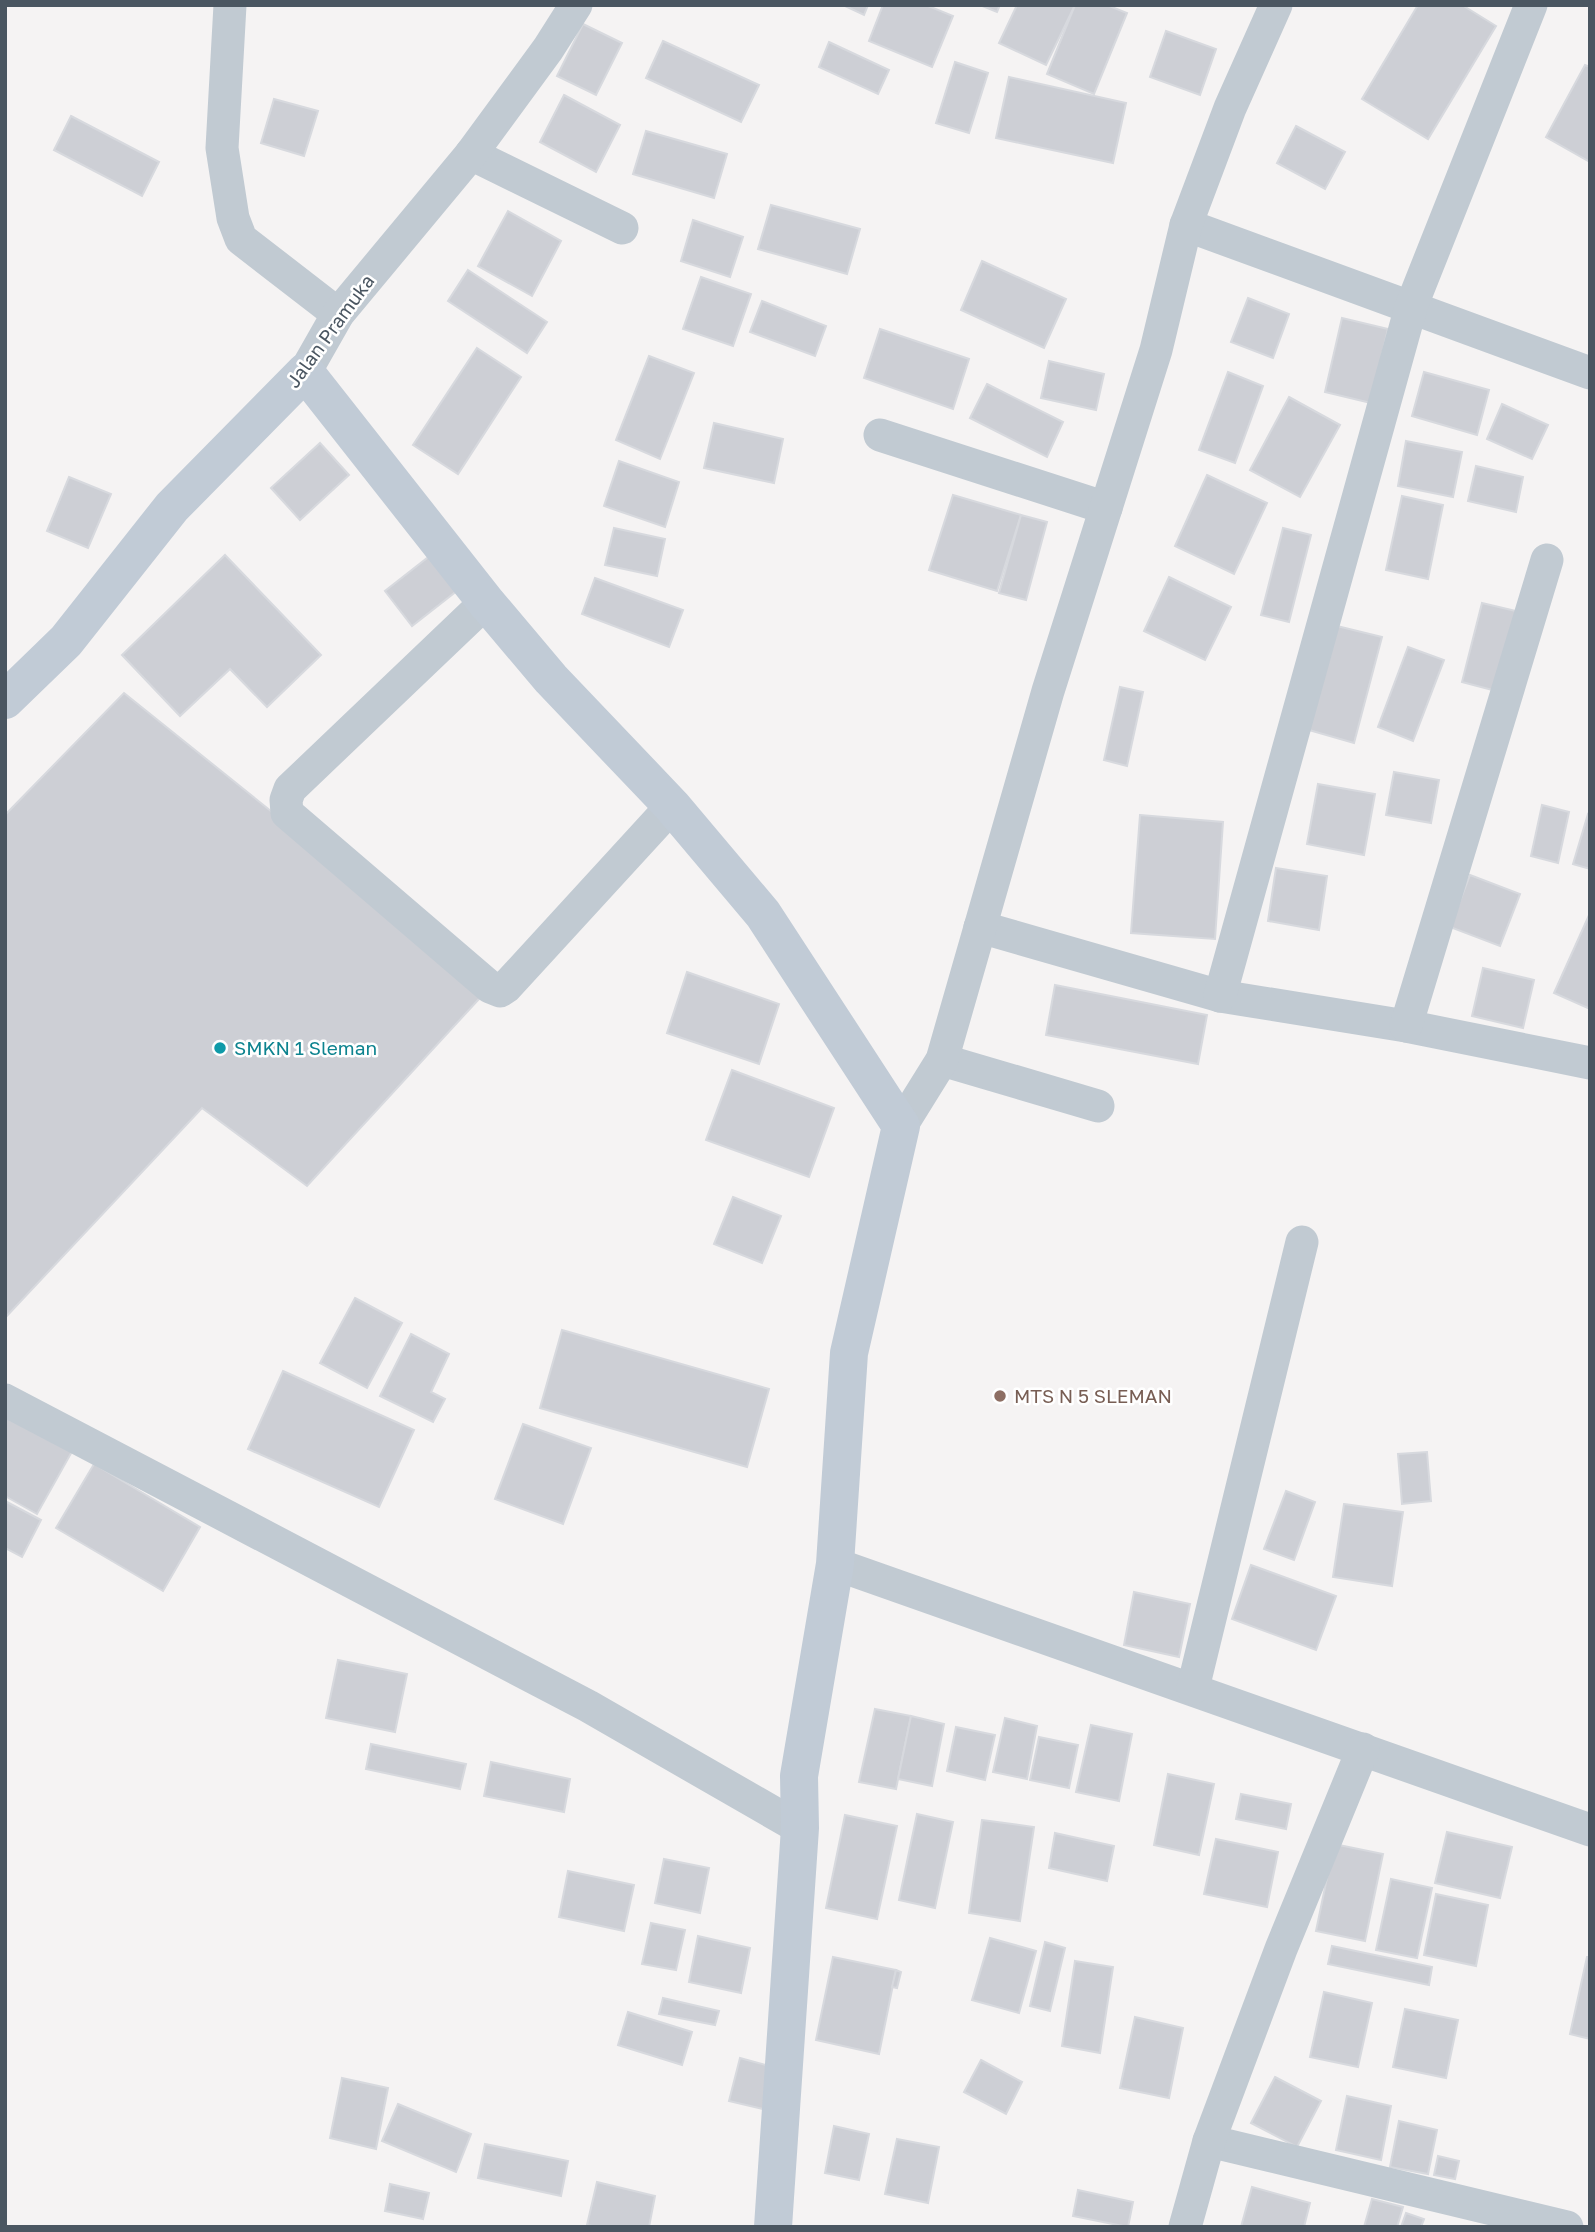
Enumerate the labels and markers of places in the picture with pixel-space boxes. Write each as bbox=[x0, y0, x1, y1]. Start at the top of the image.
place label: SMKN 1 Sleman bbox=[234, 1036, 377, 1059]
marker: SMKN 1 Sleman bbox=[212, 1040, 228, 1056]
place label: MTS N 5 SLEMAN bbox=[1014, 1384, 1172, 1407]
marker: MTS N 5 SLEMAN bbox=[992, 1388, 1008, 1404]

